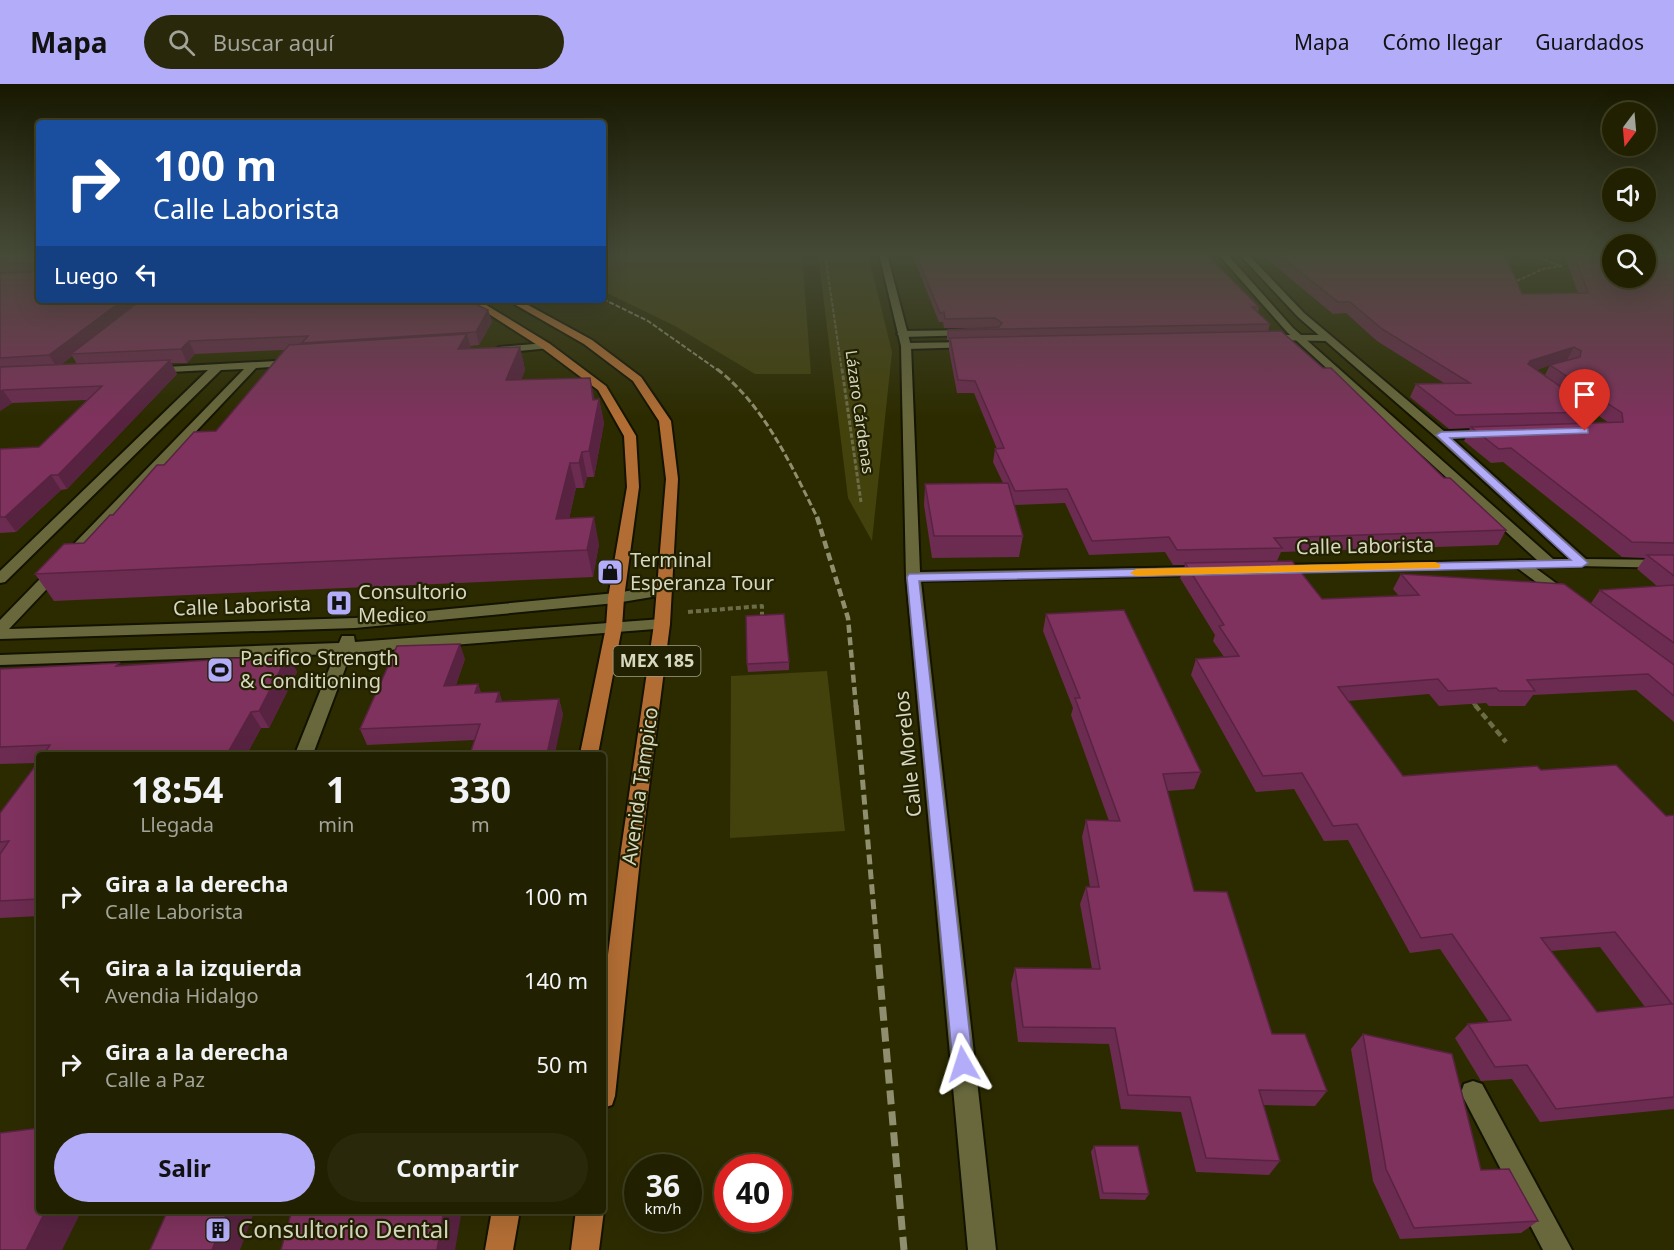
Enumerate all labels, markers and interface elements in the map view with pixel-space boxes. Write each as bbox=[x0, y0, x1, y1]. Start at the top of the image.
search box bbox=[144, 15, 564, 69]
text: Mapa bbox=[30, 23, 108, 61]
icon: search bbox=[165, 26, 198, 59]
text: Buscar aquí bbox=[213, 27, 334, 57]
text: Mapa bbox=[1294, 28, 1349, 56]
text: Cómo llegar bbox=[1382, 28, 1502, 56]
text: Guardados bbox=[1535, 28, 1644, 56]
north arrow bbox=[1602, 102, 1656, 156]
map controls bbox=[1602, 102, 1656, 288]
text: 100 m bbox=[153, 136, 277, 193]
icon: right bbox=[54, 144, 132, 222]
button: sound bbox=[1602, 168, 1656, 222]
text: Calle Laborista bbox=[153, 190, 340, 227]
button: search bbox=[1602, 234, 1656, 288]
icon: left bbox=[130, 258, 163, 291]
text: Luego bbox=[54, 260, 118, 290]
street label: Lázaro Cárdenas bbox=[840, 349, 880, 475]
pin bbox=[1559, 369, 1610, 431]
icon: arrive bbox=[1568, 378, 1601, 411]
street label: Calle Laborista bbox=[1296, 531, 1434, 560]
place label: Terminal Esperanza Tour bbox=[630, 546, 774, 596]
shop icon: Terminal Esperanza Tour bbox=[595, 557, 625, 587]
place label: Consultorio Medico bbox=[358, 578, 467, 628]
hospital icon: Consultorio Medico bbox=[324, 588, 354, 618]
street label: Calle Laborista bbox=[172, 590, 312, 621]
place label: Pacifico Strength & Conditioning bbox=[240, 644, 399, 694]
road number: MEX 185 bbox=[614, 646, 700, 676]
sports icon: Pacifico Strength & Conditioning bbox=[205, 655, 235, 685]
street label: Calle Morelos bbox=[887, 690, 928, 819]
street label: Avenida Tampico bbox=[615, 705, 664, 867]
text: 18:54 bbox=[131, 765, 223, 814]
text: 1 bbox=[326, 765, 347, 814]
text: 330 bbox=[449, 765, 511, 814]
text: Llegada bbox=[140, 811, 214, 838]
text: min bbox=[318, 811, 354, 838]
text: m bbox=[471, 811, 490, 838]
text: Gira a la derecha bbox=[105, 868, 289, 898]
icon: right bbox=[54, 880, 87, 913]
text: 100 m bbox=[524, 881, 588, 911]
text: Calle Laborista bbox=[105, 898, 243, 925]
text: Gira a la izquierda bbox=[105, 952, 302, 982]
icon: left bbox=[54, 964, 87, 997]
text: 140 m bbox=[524, 965, 588, 995]
text: Avendia Hidalgo bbox=[105, 982, 259, 1009]
position arrow bbox=[931, 1032, 995, 1096]
text: Gira a la derecha bbox=[105, 1036, 289, 1066]
icon: right bbox=[54, 1048, 87, 1081]
text: 50 m bbox=[537, 1049, 588, 1079]
text: Calle a Paz bbox=[105, 1066, 205, 1093]
button: Salir bbox=[54, 1133, 315, 1202]
button: Compartir bbox=[327, 1133, 588, 1202]
speed limit sign: 40 bbox=[714, 1154, 792, 1232]
text: 36 bbox=[646, 1165, 680, 1206]
text: km/h bbox=[645, 1198, 681, 1218]
place label: Consultorio Dental bbox=[238, 1212, 449, 1245]
building icon: Consultorio Dental bbox=[203, 1215, 233, 1245]

